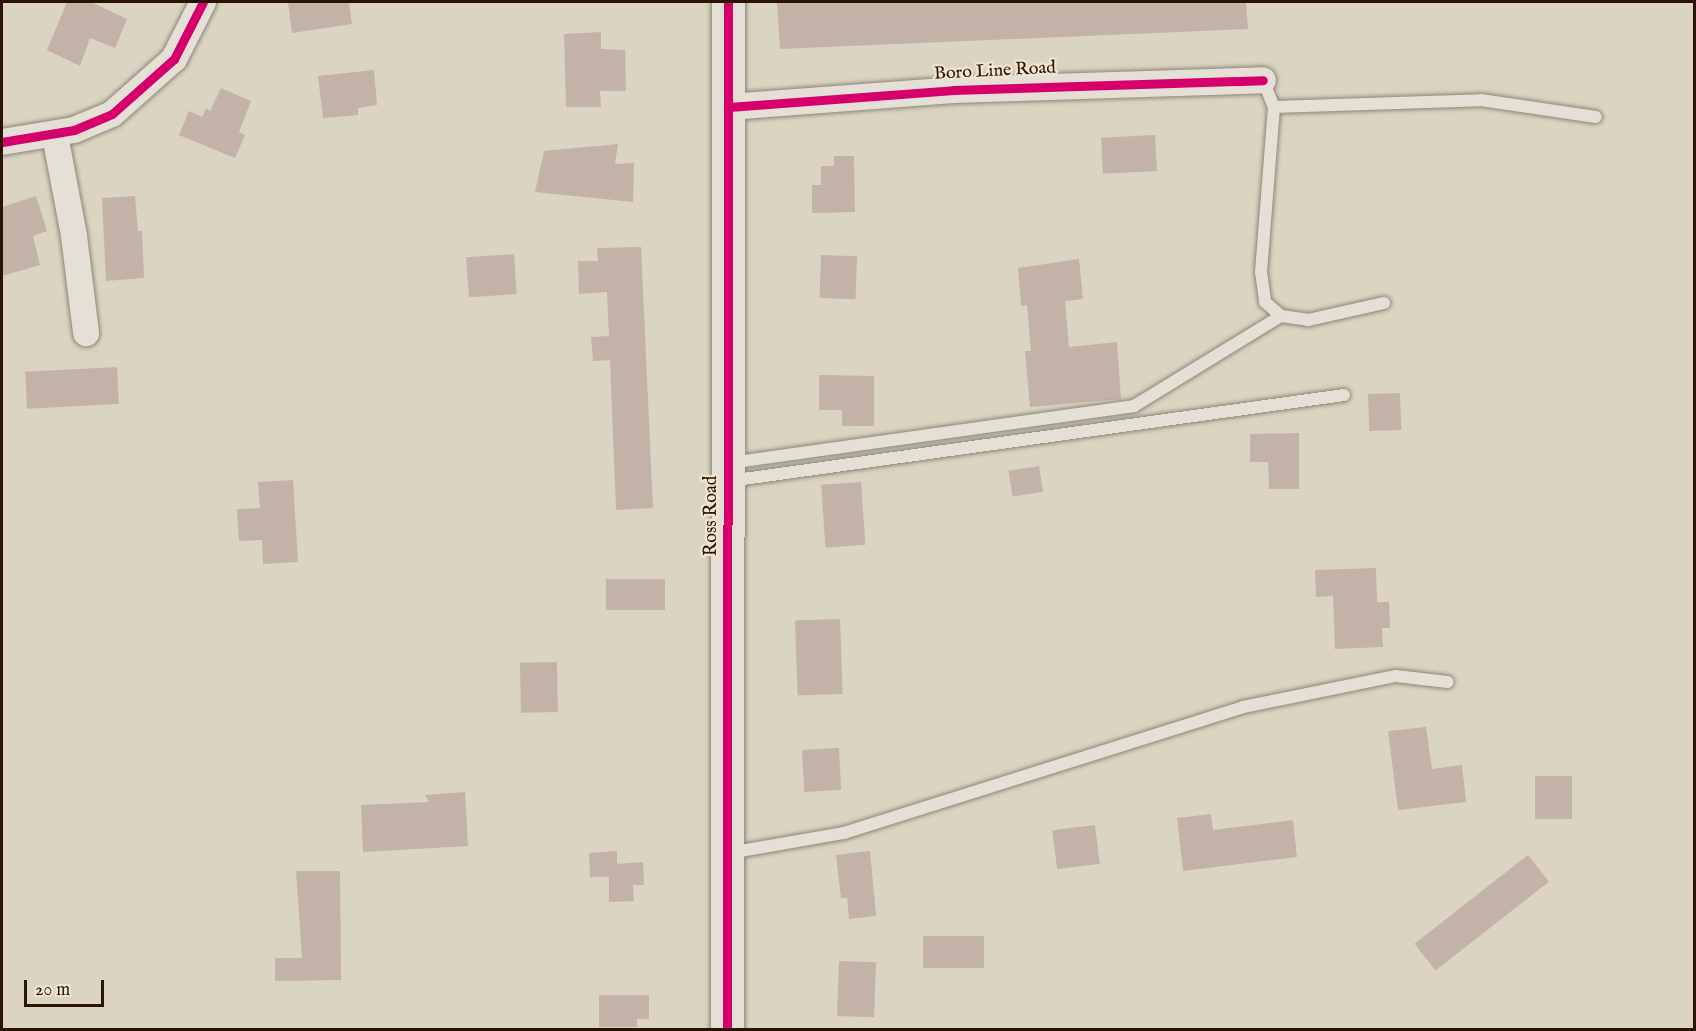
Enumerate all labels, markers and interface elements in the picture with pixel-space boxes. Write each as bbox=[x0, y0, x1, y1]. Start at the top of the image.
street label: Boro Line Road bbox=[934, 58, 1056, 86]
street label: Ross Road bbox=[701, 476, 723, 556]
scale bar bbox=[27, 968, 106, 1006]
text: 20 m bbox=[35, 979, 70, 1002]

